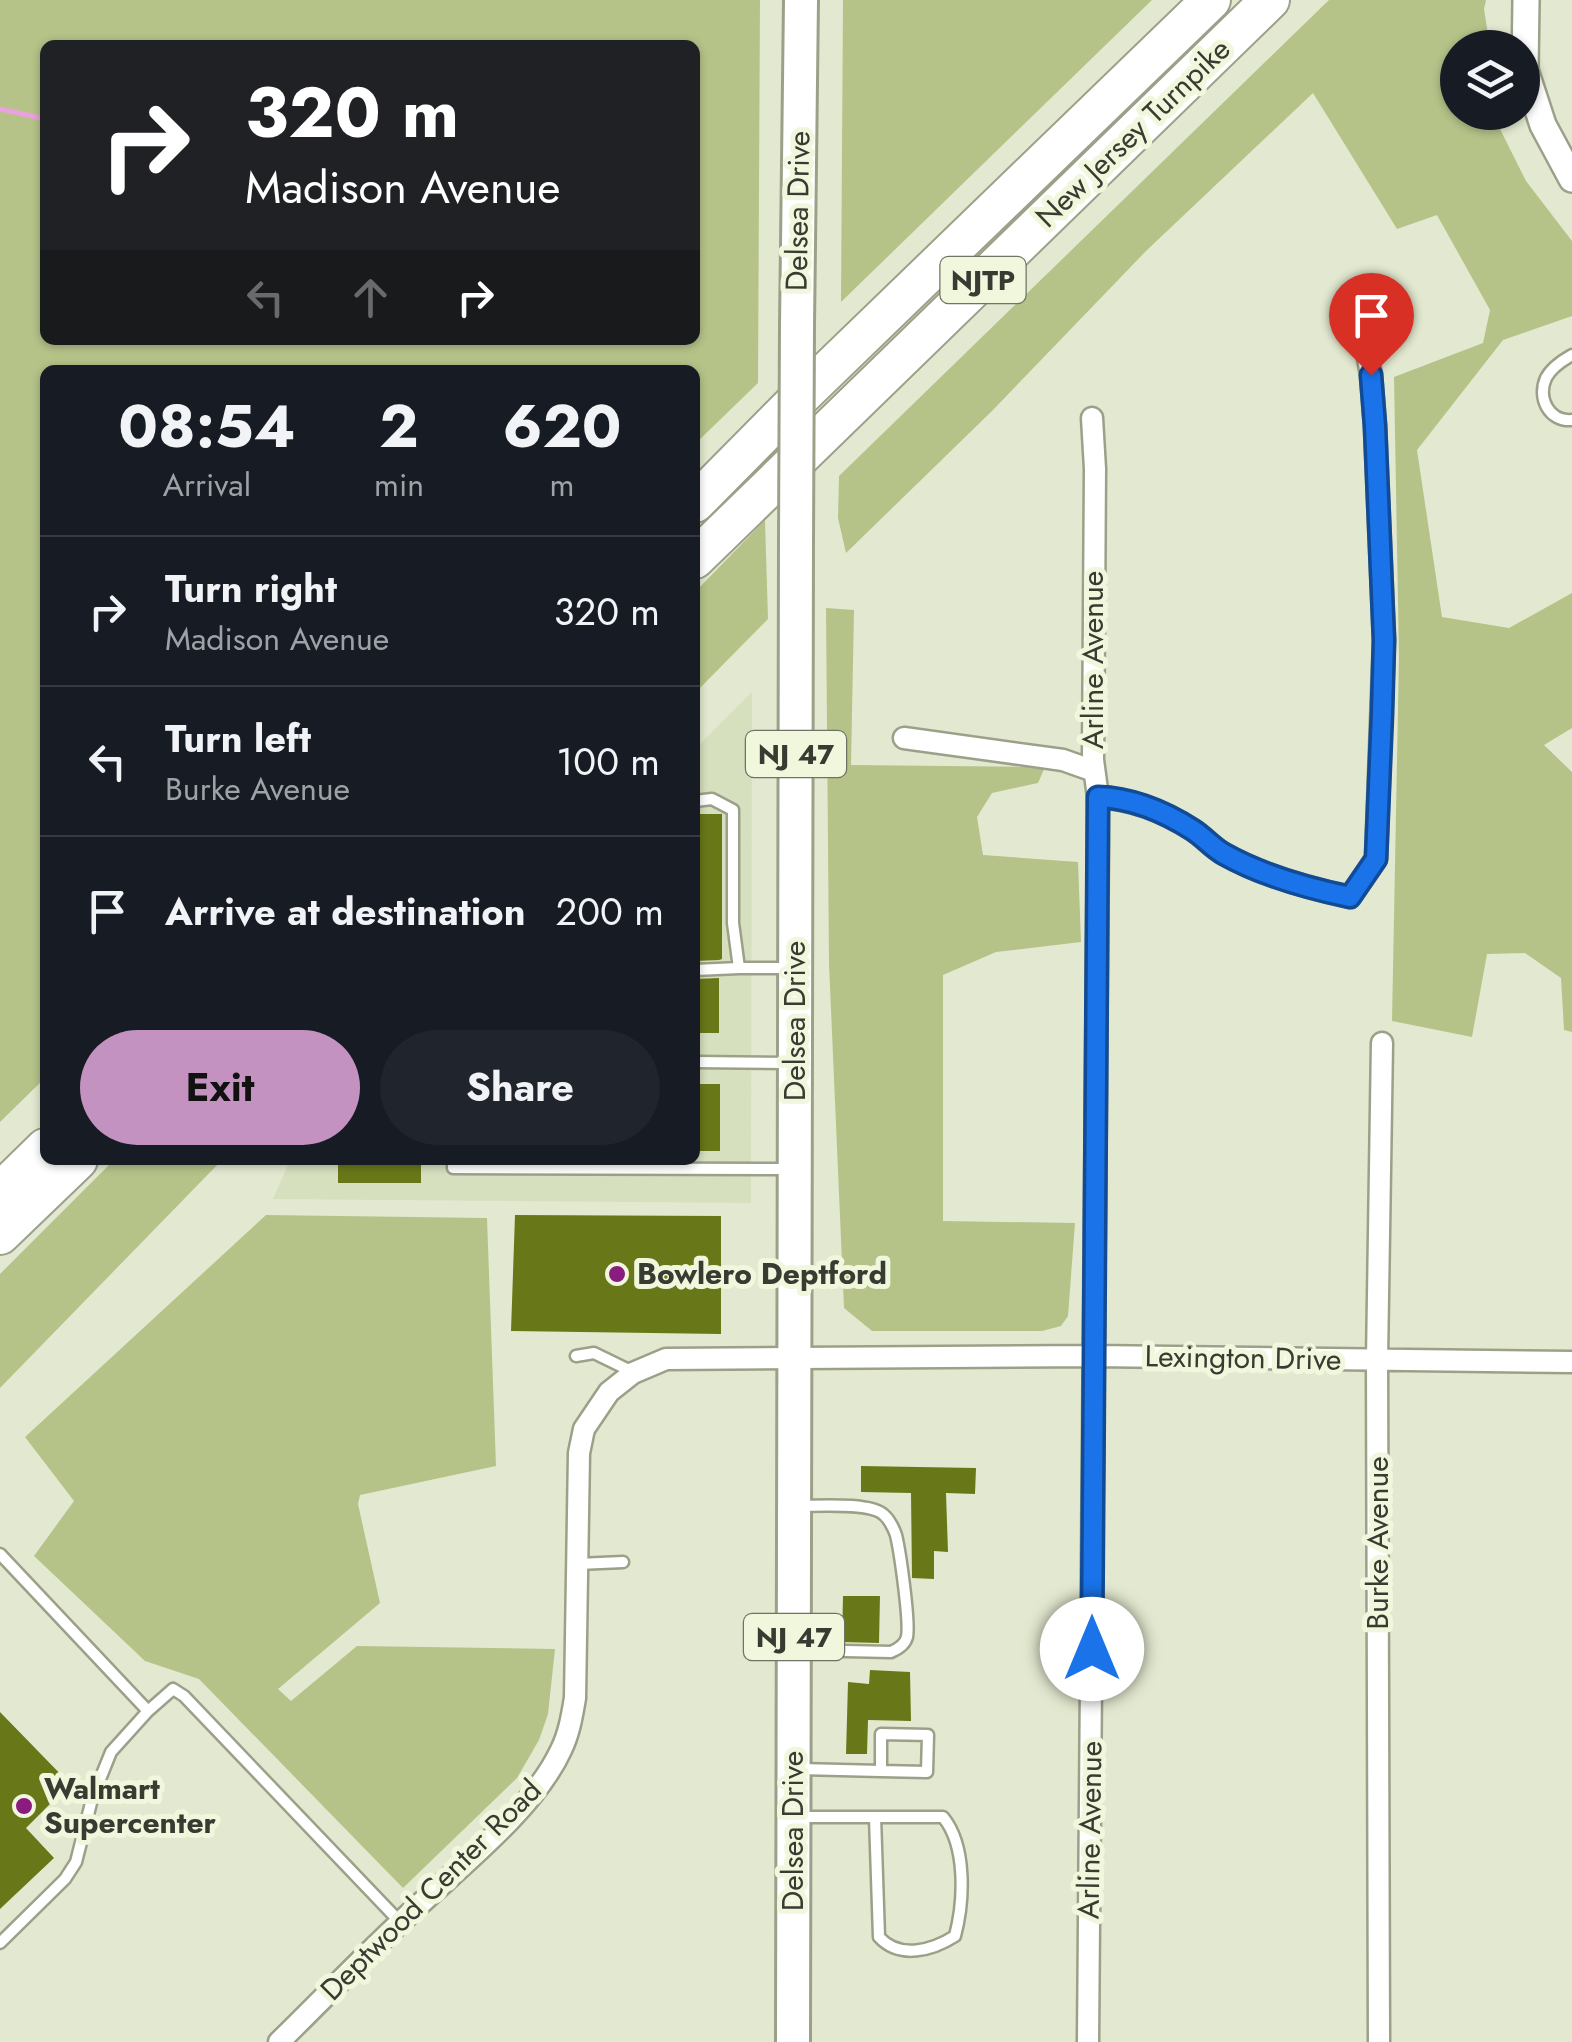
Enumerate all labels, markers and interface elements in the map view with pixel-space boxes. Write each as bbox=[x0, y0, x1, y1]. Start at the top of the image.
street label: New Jersey Turnpike bbox=[1026, 28, 1240, 237]
map controls bbox=[1440, 30, 1540, 130]
button: layers bbox=[1440, 30, 1540, 130]
text: 320 m bbox=[245, 62, 459, 163]
icon: right bbox=[80, 80, 210, 210]
street label: Delsea Drive bbox=[775, 130, 820, 292]
text: Madison Avenue bbox=[245, 155, 560, 220]
road number: NJTP bbox=[940, 257, 1026, 303]
icon: left bbox=[238, 270, 293, 325]
icon: ahead bbox=[343, 270, 398, 325]
icon: right bbox=[448, 270, 503, 325]
pin bbox=[1329, 273, 1414, 376]
icon: arrive bbox=[1344, 288, 1399, 343]
text: 08:54 bbox=[118, 383, 296, 470]
text: 2 bbox=[379, 383, 419, 470]
text: 620 bbox=[502, 383, 622, 470]
text: Arrival bbox=[163, 462, 251, 508]
text: min bbox=[374, 462, 424, 508]
text: m bbox=[550, 462, 574, 508]
text: Turn right bbox=[165, 561, 337, 616]
street label: Arline Avenue bbox=[1071, 571, 1114, 749]
icon: right bbox=[80, 584, 135, 639]
text: 320 m bbox=[554, 584, 660, 639]
text: Madison Avenue bbox=[165, 616, 389, 662]
text: Turn left bbox=[165, 711, 311, 766]
road number: NJ 47 bbox=[746, 731, 846, 777]
icon: left bbox=[80, 734, 135, 789]
text: 100 m bbox=[556, 734, 660, 789]
text: Burke Avenue bbox=[165, 766, 350, 812]
icon: arrive bbox=[80, 884, 135, 939]
text: Arrive at destination bbox=[165, 884, 526, 939]
text: 200 m bbox=[556, 884, 664, 939]
street label: Delsea Drive bbox=[773, 941, 816, 1101]
button: Exit bbox=[80, 1030, 360, 1145]
button: Share bbox=[380, 1030, 660, 1145]
place label: Bowlero Deptford bbox=[637, 1252, 887, 1295]
marker: Bowlero Deptford bbox=[606, 1263, 628, 1285]
street label: Lexington Drive bbox=[1144, 1334, 1342, 1381]
street label: Burke Avenue bbox=[1356, 1456, 1399, 1630]
position arrow bbox=[1040, 1597, 1144, 1701]
road number: NJ 47 bbox=[744, 1614, 844, 1660]
street label: Arline Avenue bbox=[1066, 1740, 1113, 1920]
street label: Delsea Drive bbox=[771, 1751, 814, 1911]
place label: Walmart Supercenter bbox=[44, 1767, 217, 1844]
street label: Deptwood Center Road bbox=[310, 1769, 551, 2010]
marker: Walmart Supercenter bbox=[13, 1795, 35, 1817]

